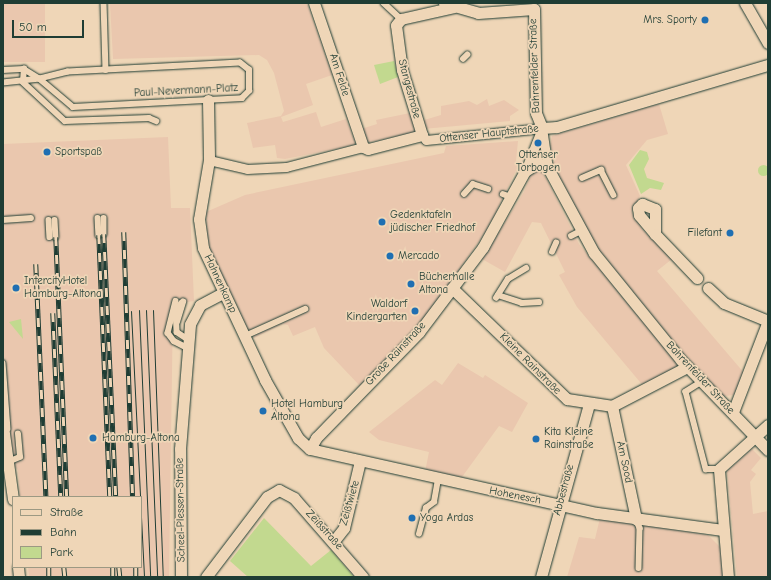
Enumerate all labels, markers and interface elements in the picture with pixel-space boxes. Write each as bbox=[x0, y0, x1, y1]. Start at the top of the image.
scale bar bbox=[14, 12, 86, 38]
place label: Mrs. Sporty bbox=[643, 13, 697, 27]
marker: Mrs. Sporty bbox=[700, 15, 710, 25]
street label: Bahrenfelder Straße bbox=[527, 18, 543, 114]
text: 50 m bbox=[19, 20, 47, 34]
street label: Am Felde bbox=[326, 52, 352, 98]
street label: Stangestraße bbox=[395, 58, 423, 120]
street label: Paul-Nevermann-Platz bbox=[134, 82, 238, 100]
street label: Ottenser Hauptstraße bbox=[439, 122, 539, 146]
marker: Ottenser Torbogen bbox=[533, 138, 543, 148]
place label: Sportspaß bbox=[55, 145, 102, 159]
marker: Sportspaß bbox=[42, 147, 52, 157]
place label: Ottenser Torbogen bbox=[516, 149, 560, 175]
place label: Gedenktafeln jüdischer Friedhof bbox=[390, 209, 475, 235]
marker: Gedenktafeln jüdischer Friedhof bbox=[377, 217, 387, 227]
place label: Filefant bbox=[687, 226, 722, 240]
marker: Filefant bbox=[725, 228, 735, 238]
place label: Mercado bbox=[398, 249, 439, 263]
marker: Mercado bbox=[385, 251, 395, 261]
street label: Hahnenkamp bbox=[201, 253, 239, 315]
place label: Bücherhalle Altona bbox=[419, 271, 474, 297]
place label: IntercityHotel Hamburg-Altona bbox=[24, 275, 102, 301]
marker: Bücherhalle Altona bbox=[406, 279, 416, 289]
marker: IntercityHotel Hamburg-Altona bbox=[11, 283, 21, 293]
place label: Waldorf Kindergarten bbox=[347, 298, 407, 324]
marker: Waldorf Kindergarten bbox=[410, 306, 420, 316]
street label: Große Rainstraße bbox=[363, 319, 429, 389]
street label: Kleine Rainstraße bbox=[497, 331, 563, 397]
street label: Bahrenfelder Straße bbox=[663, 339, 737, 417]
place label: Hotel Hamburg Altona bbox=[271, 398, 343, 424]
marker: Hotel Hamburg Altona bbox=[258, 406, 268, 416]
place label: Kita Kleine Rainstraße bbox=[544, 426, 594, 452]
place label: Hamburg-Altona bbox=[102, 431, 180, 445]
marker: Hamburg-Altona bbox=[87, 432, 99, 444]
marker: Kita Kleine Rainstraße bbox=[531, 434, 541, 444]
street label: Am Sood bbox=[613, 440, 635, 484]
street label: Scheel-Plessen-Straße bbox=[173, 458, 189, 562]
street label: Abbestraße bbox=[551, 463, 577, 517]
street label: Zeißtwiete bbox=[337, 479, 363, 527]
street label: Hohenesch bbox=[488, 485, 542, 507]
legend bbox=[12, 496, 142, 568]
text: Straße bbox=[50, 505, 83, 519]
street label: Zeißstraße bbox=[303, 507, 345, 553]
place label: Yoga Ardas bbox=[420, 511, 473, 525]
marker: Yoga Ardas bbox=[407, 513, 417, 523]
text: Bahn bbox=[50, 525, 77, 539]
text: Park bbox=[50, 545, 73, 559]

